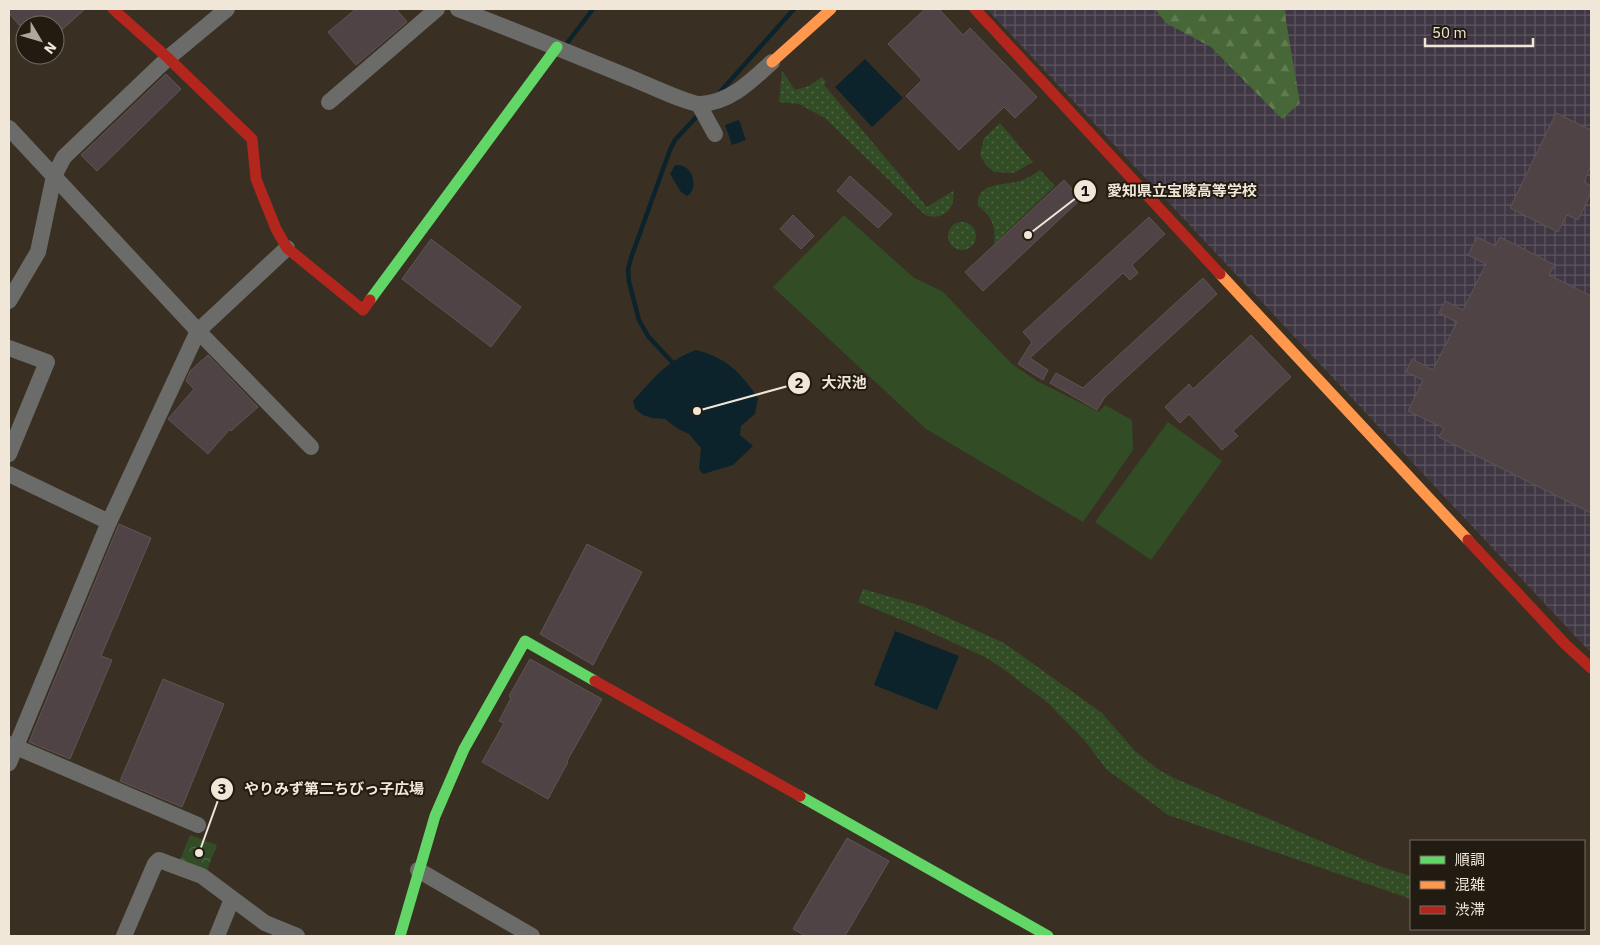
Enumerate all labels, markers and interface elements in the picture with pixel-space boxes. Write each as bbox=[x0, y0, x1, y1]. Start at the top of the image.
north arrow bbox=[15, 15, 65, 65]
scale bar bbox=[1425, 15, 1532, 47]
text: 50 m bbox=[1432, 23, 1467, 42]
text: N bbox=[40, 38, 60, 58]
callout: 愛知県立宝陵高等学校 bbox=[1072, 176, 1267, 206]
text: 1 bbox=[1080, 181, 1090, 200]
text: 愛知県立宝陵高等学校 bbox=[1107, 181, 1257, 200]
callout: 大沢池 bbox=[787, 368, 877, 398]
text: 2 bbox=[794, 373, 804, 392]
text: 大沢池 bbox=[821, 373, 867, 392]
callout: やりみず第二ちびっ子広場 bbox=[209, 774, 434, 804]
text: 3 bbox=[217, 779, 227, 798]
text: やりみず第二ちびっ子広場 bbox=[244, 779, 424, 798]
legend bbox=[1410, 840, 1585, 930]
text: 順調 bbox=[1455, 850, 1485, 869]
text: 混雑 bbox=[1455, 875, 1485, 894]
text: 渋滞 bbox=[1455, 900, 1485, 919]

